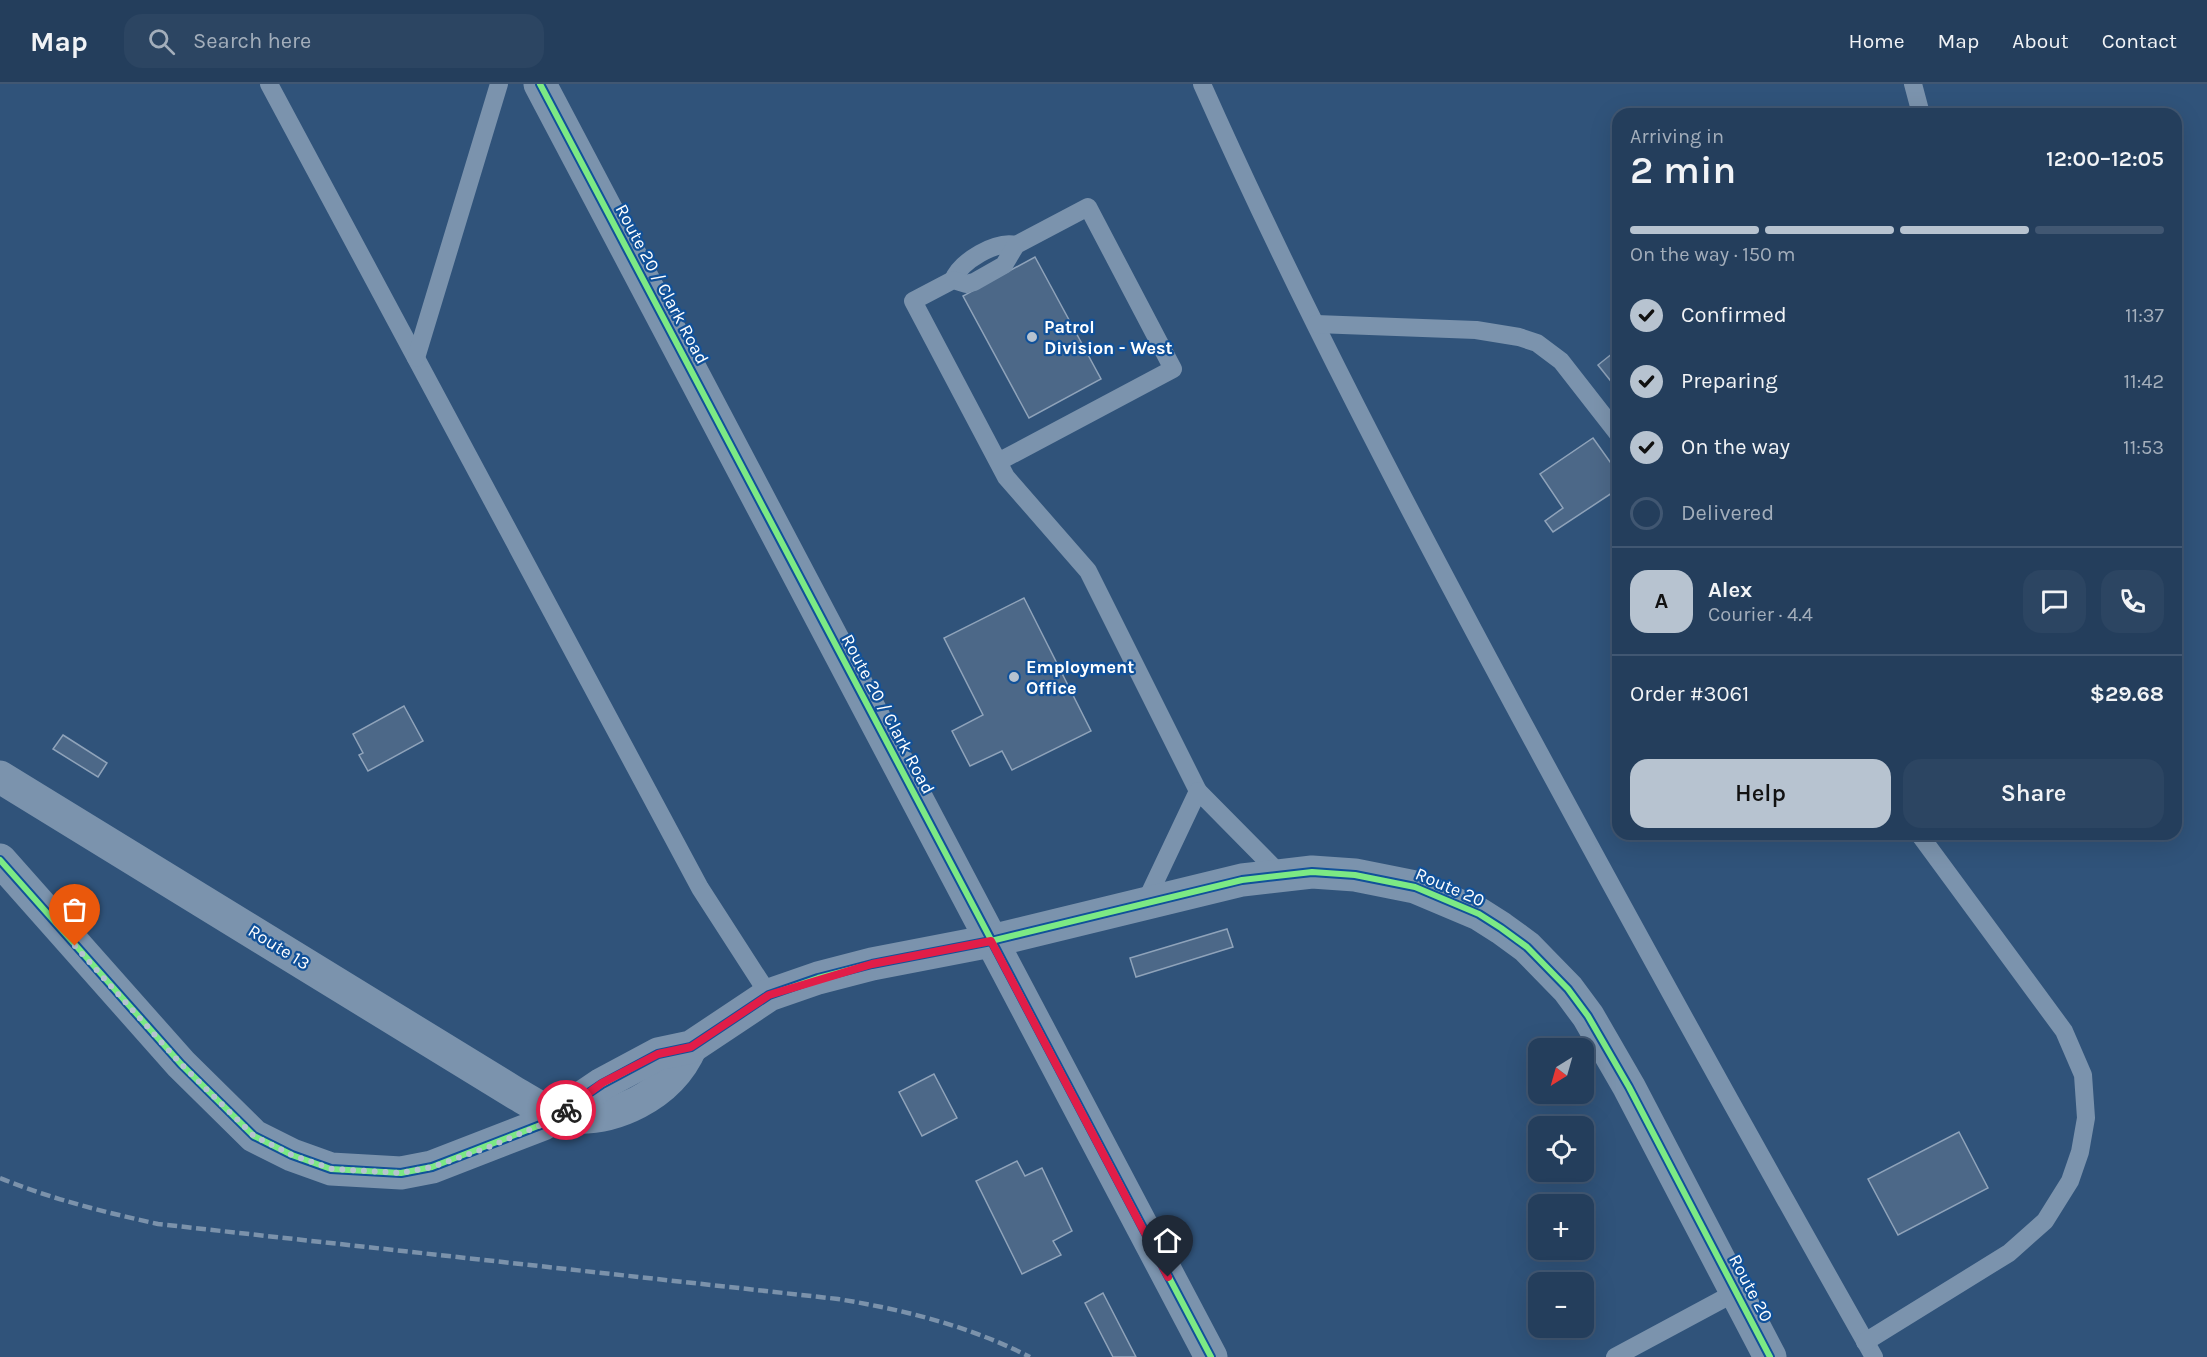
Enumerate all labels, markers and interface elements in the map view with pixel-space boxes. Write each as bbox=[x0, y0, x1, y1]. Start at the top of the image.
search box bbox=[124, 14, 544, 68]
text: Map bbox=[30, 25, 88, 58]
icon: search bbox=[145, 25, 178, 58]
text: Search here bbox=[193, 28, 311, 54]
text: Home bbox=[1849, 29, 1905, 53]
text: Map bbox=[1938, 29, 1979, 53]
text: About bbox=[2012, 29, 2069, 53]
text: Contact bbox=[2102, 29, 2177, 53]
text: Arriving in bbox=[1630, 125, 1724, 148]
text: 12:00–12:05 bbox=[2046, 146, 2164, 172]
text: 2 min bbox=[1630, 147, 1736, 193]
street label: Route 20 / Clark Road bbox=[611, 200, 713, 368]
text: On the way · 150 m bbox=[1630, 243, 1795, 266]
icon: check bbox=[1630, 299, 1663, 332]
text: Confirmed bbox=[1681, 302, 1787, 328]
text: 11:37 bbox=[2125, 304, 2164, 327]
place label: Patrol Division - West bbox=[1044, 316, 1173, 359]
marker: Patrol Division - West bbox=[1025, 330, 1039, 344]
icon: check bbox=[1630, 365, 1663, 398]
text: Preparing bbox=[1681, 368, 1778, 394]
text: 11:42 bbox=[2123, 370, 2164, 393]
icon: check bbox=[1630, 431, 1663, 464]
text: On the way bbox=[1681, 434, 1790, 460]
text: 11:53 bbox=[2123, 436, 2164, 459]
text: Delivered bbox=[1681, 500, 1774, 526]
button: chat bbox=[2023, 570, 2086, 633]
button: phone bbox=[2101, 570, 2164, 633]
text: Alex bbox=[1708, 577, 1752, 603]
text: A bbox=[1655, 588, 1668, 614]
text: Courier · 4.4 bbox=[1708, 603, 1813, 626]
street label: Route 20 / Clark Road bbox=[837, 630, 939, 798]
place label: Employment Office bbox=[1026, 656, 1134, 699]
marker: Employment Office bbox=[1007, 670, 1021, 684]
text: Order #3061 bbox=[1630, 681, 1749, 707]
text: $29.68 bbox=[2090, 681, 2164, 707]
button: Help bbox=[1630, 759, 1891, 828]
button: Share bbox=[1903, 759, 2164, 828]
street label: Route 20 bbox=[1412, 863, 1488, 911]
pin bbox=[49, 884, 100, 946]
icon: bag bbox=[58, 893, 91, 926]
street label: Route 13 bbox=[244, 919, 314, 975]
north arrow bbox=[1528, 1038, 1594, 1104]
map controls bbox=[1528, 1038, 1594, 1338]
courier bbox=[536, 1080, 596, 1140]
icon: bike bbox=[550, 1094, 583, 1127]
button: locate bbox=[1528, 1116, 1594, 1182]
button: + bbox=[1528, 1194, 1594, 1260]
pin bbox=[1142, 1215, 1193, 1277]
icon: home bbox=[1151, 1224, 1184, 1257]
street label: Route 20 bbox=[1724, 1251, 1778, 1325]
button: − bbox=[1528, 1272, 1594, 1338]

